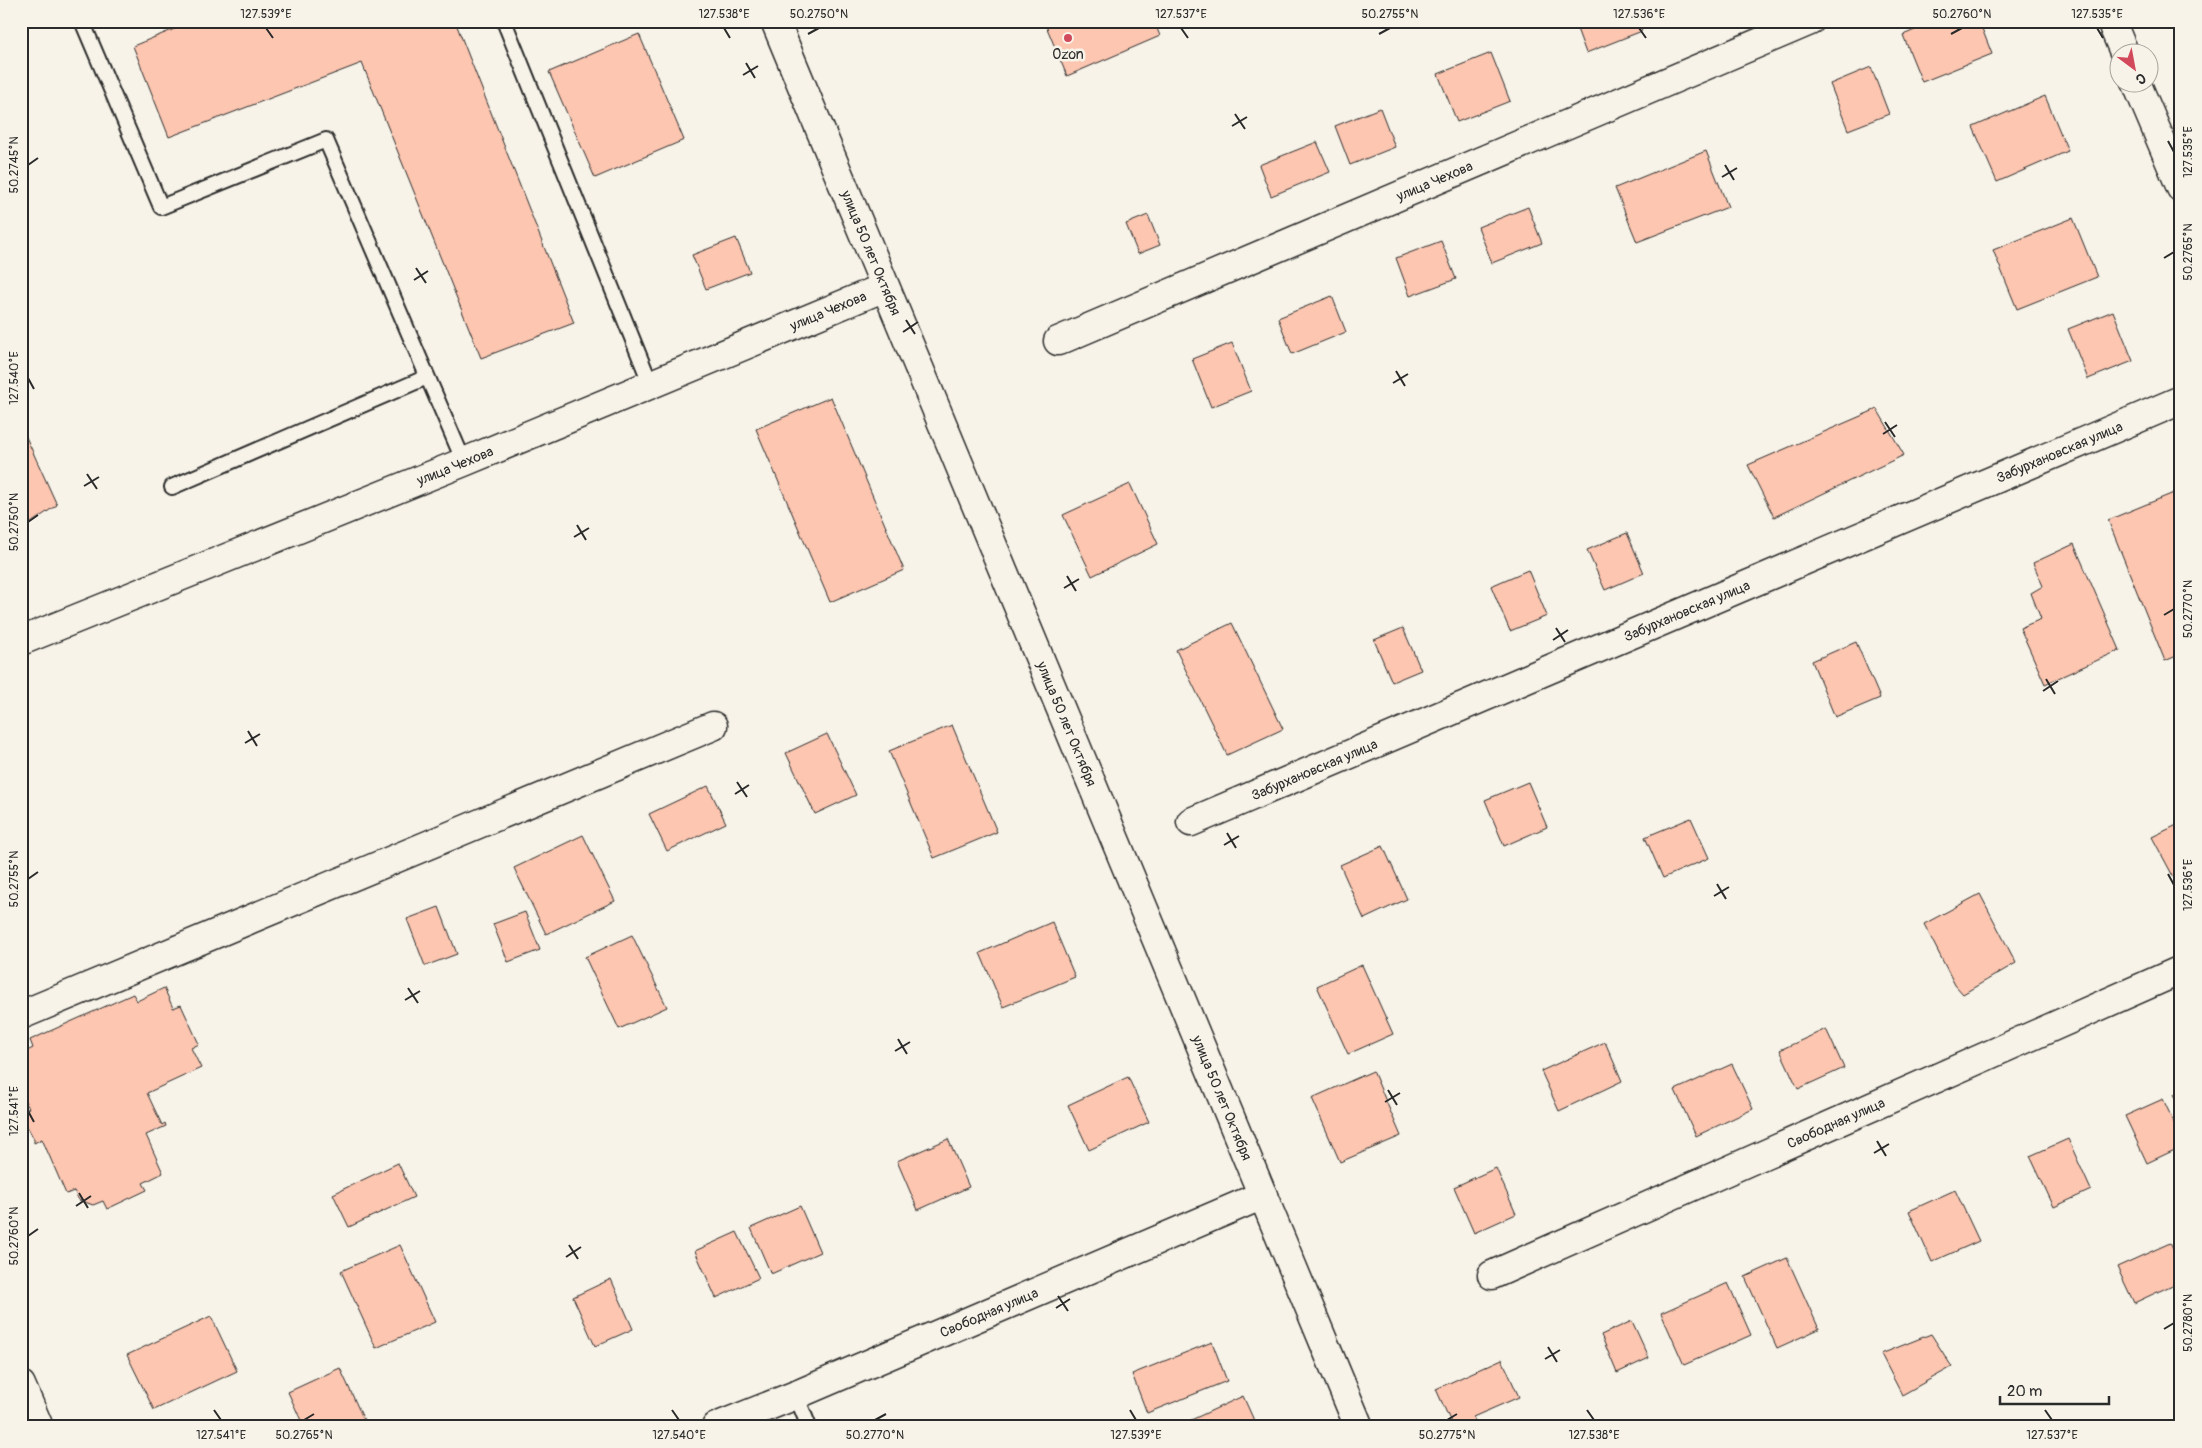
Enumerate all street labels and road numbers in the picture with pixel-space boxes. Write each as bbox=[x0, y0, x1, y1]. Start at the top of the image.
street label: улица Чехова bbox=[1393, 158, 1475, 205]
street label: улица 50 лет Октября bbox=[837, 187, 904, 318]
street label: улица Чехова bbox=[787, 288, 869, 335]
street label: Забурхановская улица bbox=[1994, 418, 2125, 487]
street label: улица Чехова bbox=[413, 443, 496, 490]
street label: Забурхановская улица bbox=[1621, 577, 1753, 645]
street label: улица 50 лет Октября bbox=[1033, 658, 1100, 789]
street label: Забурхановская улица bbox=[1249, 736, 1380, 804]
street label: улица 50 лет Октября bbox=[1188, 1032, 1255, 1163]
street label: Свободная улица bbox=[1785, 1094, 1888, 1152]
street label: Свободная улица bbox=[937, 1284, 1041, 1341]

